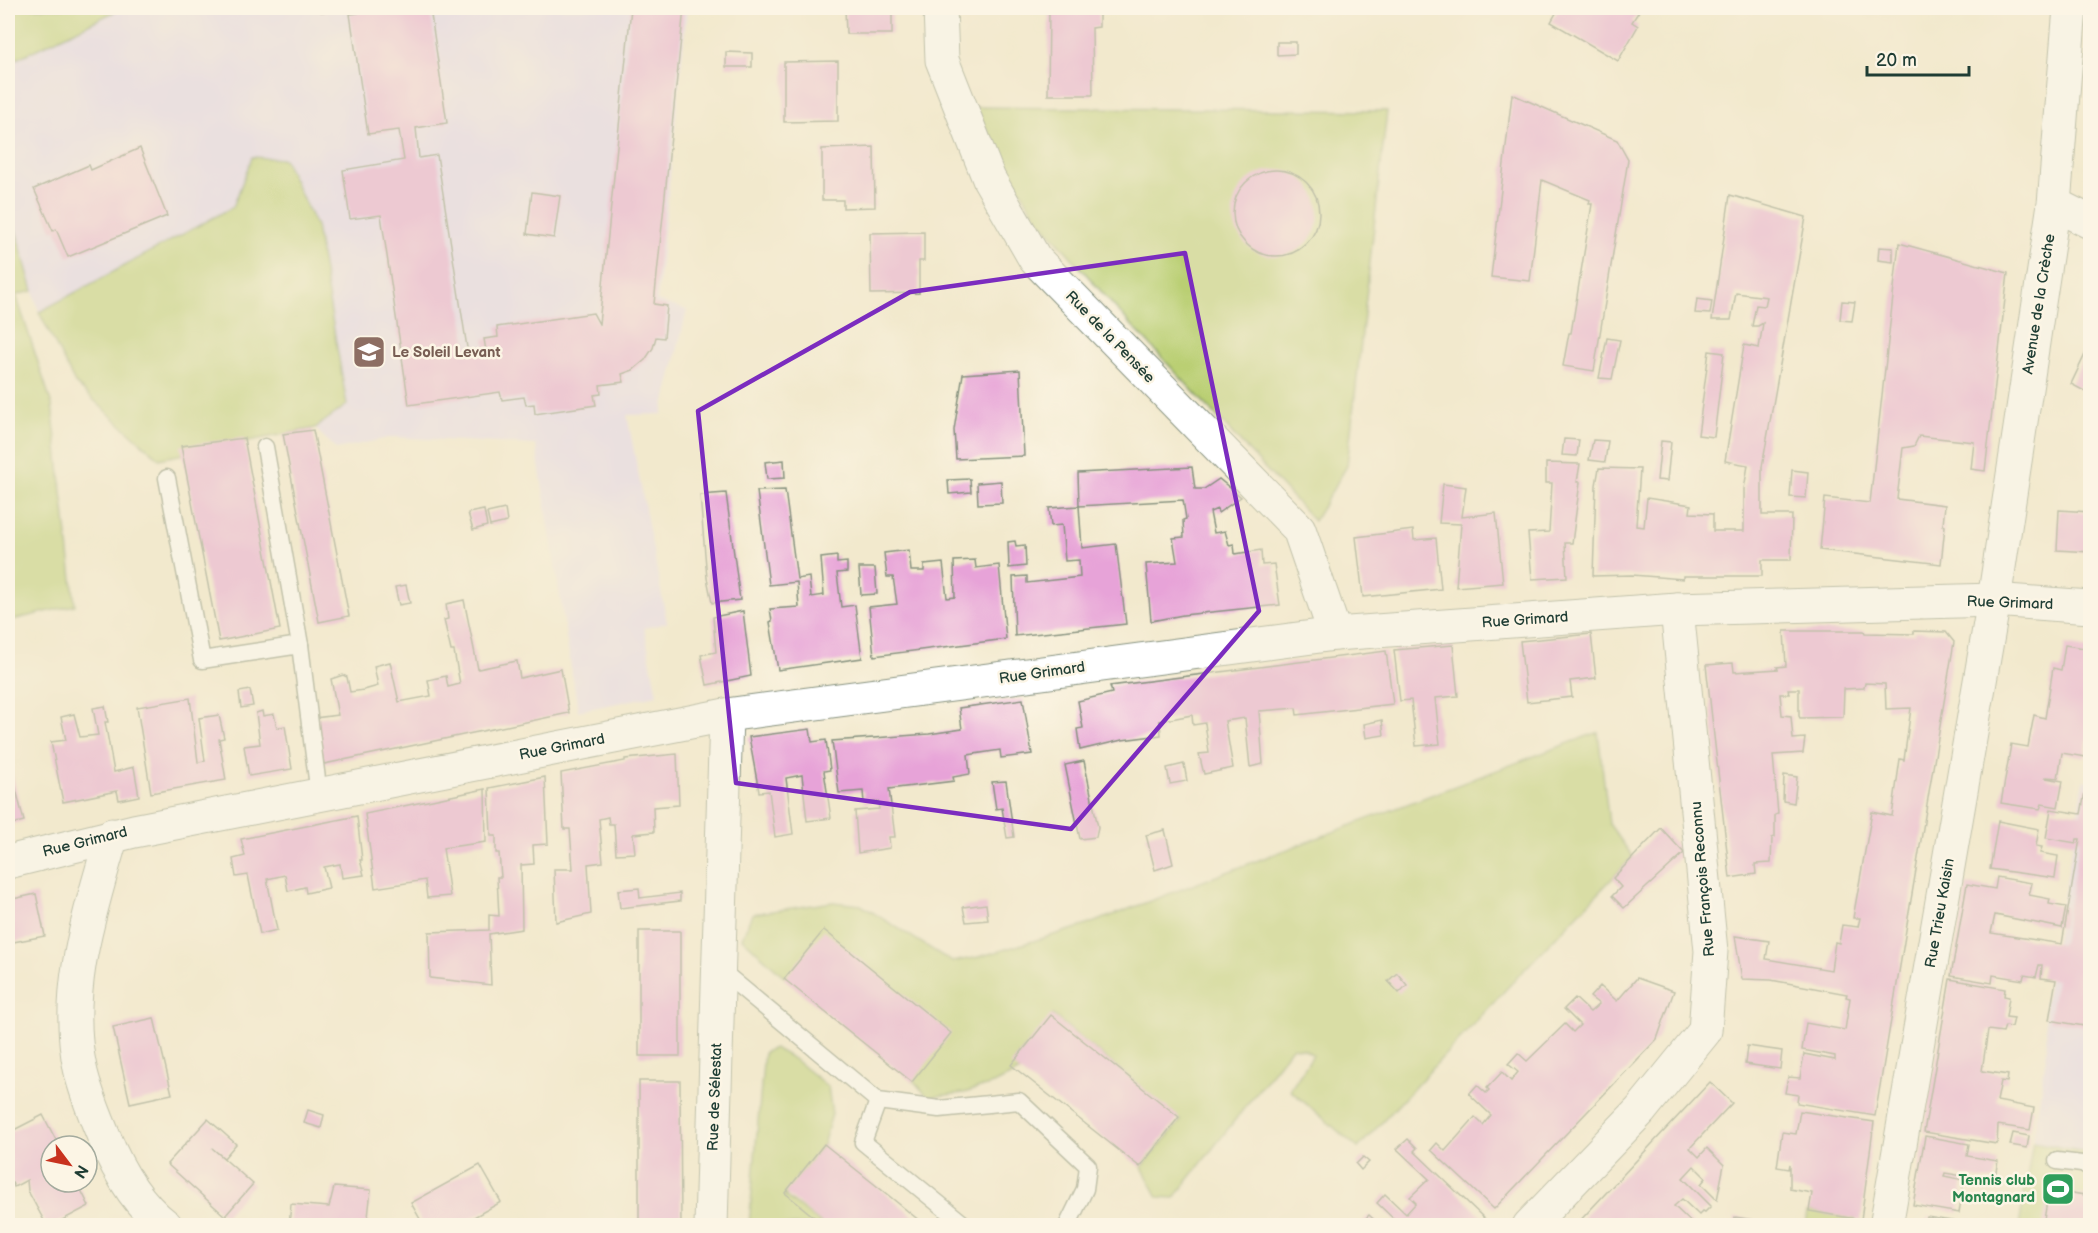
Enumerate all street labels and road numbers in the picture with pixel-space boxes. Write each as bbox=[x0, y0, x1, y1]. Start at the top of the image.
street label: Avenue de la Crèche bbox=[2019, 232, 2059, 375]
street label: Rue de la Pensée bbox=[1061, 287, 1159, 387]
street label: Rue Grimard bbox=[1966, 592, 2054, 614]
street label: Rue Grimard bbox=[1481, 607, 1569, 633]
street label: Rue Grimard bbox=[998, 658, 1086, 688]
street label: Rue Grimard bbox=[518, 729, 606, 765]
street label: Rue François Reconnu bbox=[1687, 801, 1719, 957]
street label: Rue Grimard bbox=[41, 822, 129, 862]
street label: Rue Trieu Kaisin bbox=[1921, 857, 1959, 969]
street label: Rue de Sélestat bbox=[704, 1042, 726, 1151]

